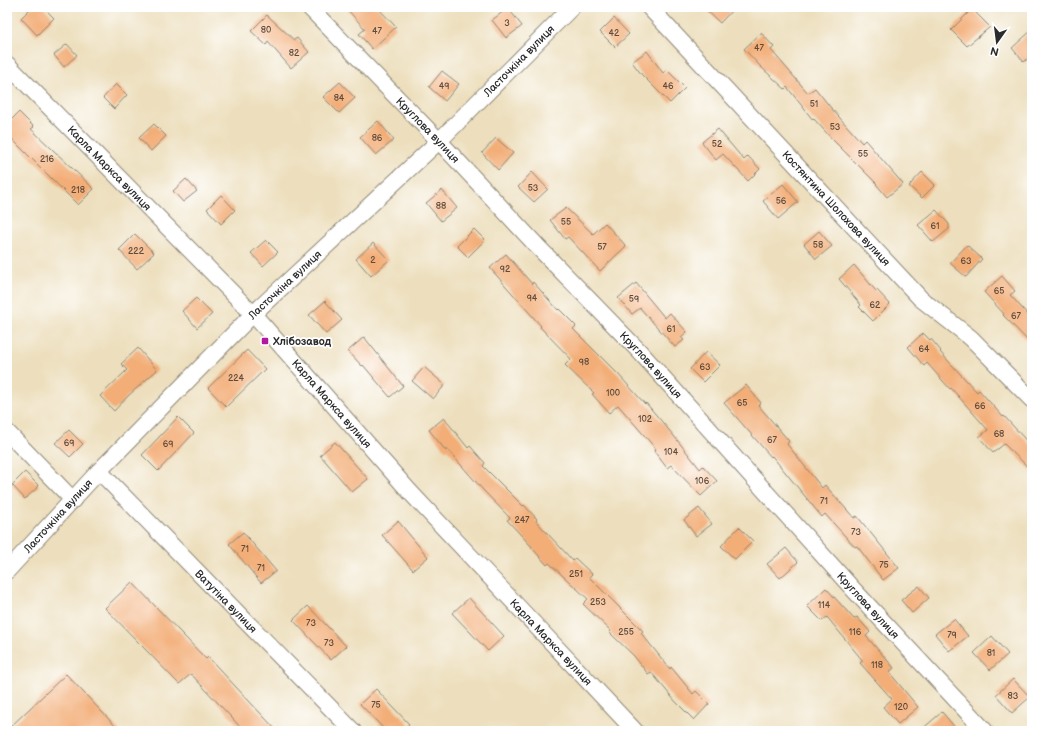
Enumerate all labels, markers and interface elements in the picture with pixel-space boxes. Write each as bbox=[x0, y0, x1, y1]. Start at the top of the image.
house number: 3 bbox=[504, 18, 510, 29]
street label: Ласточкіна вулиця bbox=[480, 22, 557, 100]
north arrow bbox=[977, 22, 1017, 62]
house number: 80 bbox=[261, 25, 271, 36]
house number: 47 bbox=[372, 26, 383, 37]
house number: 42 bbox=[609, 28, 620, 39]
house number: 47 bbox=[754, 43, 765, 54]
text: N bbox=[989, 44, 1000, 59]
house number: 82 bbox=[289, 48, 300, 59]
house number: 49 bbox=[439, 81, 449, 92]
house number: 46 bbox=[663, 81, 674, 92]
house number: 84 bbox=[334, 93, 345, 104]
street label: Круглова вулиця bbox=[394, 94, 462, 165]
house number: 51 bbox=[810, 99, 818, 110]
house number: 53 bbox=[830, 122, 841, 133]
street label: Карла Маркса вулиця bbox=[65, 123, 154, 213]
house number: 86 bbox=[372, 133, 383, 144]
house number: 52 bbox=[712, 139, 723, 150]
street label: Костянтина Шолохова вулиця bbox=[780, 148, 893, 268]
house number: 55 bbox=[858, 149, 868, 160]
house number: 216 bbox=[40, 154, 55, 165]
house number: 53 bbox=[528, 183, 539, 194]
house number: 218 bbox=[71, 185, 85, 196]
house number: 56 bbox=[776, 196, 787, 207]
house number: 88 bbox=[436, 201, 446, 212]
house number: 55 bbox=[561, 217, 571, 228]
house number: 61 bbox=[931, 221, 939, 232]
house number: 58 bbox=[813, 240, 823, 251]
house number: 57 bbox=[597, 242, 607, 253]
house number: 222 bbox=[128, 246, 145, 257]
street label: Ласточкіна вулиця bbox=[245, 247, 324, 322]
house number: 2 bbox=[370, 255, 376, 266]
house number: 63 bbox=[960, 256, 972, 267]
house number: 92 bbox=[500, 264, 511, 275]
house number: 65 bbox=[994, 286, 1004, 297]
house number: 94 bbox=[527, 293, 538, 304]
house number: 59 bbox=[629, 294, 639, 305]
house number: 62 bbox=[870, 300, 881, 311]
house number: 67 bbox=[1011, 311, 1022, 322]
house number: 61 bbox=[667, 324, 675, 335]
street label: Круглова вулиця bbox=[617, 329, 685, 401]
place label: Хлібозавод bbox=[272, 335, 331, 348]
marker: Хлібозавод bbox=[260, 336, 270, 346]
house number: 64 bbox=[919, 344, 930, 355]
street label: Карла Маркса вулиця bbox=[289, 356, 374, 450]
house number: 98 bbox=[579, 357, 589, 368]
house number: 63 bbox=[699, 362, 711, 373]
house number: 224 bbox=[228, 373, 244, 384]
house number: 100 bbox=[606, 388, 620, 399]
house number: 65 bbox=[737, 398, 747, 409]
house number: 66 bbox=[975, 401, 986, 412]
house number: 102 bbox=[638, 414, 653, 425]
house number: 68 bbox=[994, 429, 1004, 440]
house number: 67 bbox=[767, 435, 778, 446]
house number: 69 bbox=[64, 438, 74, 449]
house number: 69 bbox=[163, 439, 173, 450]
house number: 104 bbox=[664, 447, 679, 458]
street label: Ласточкіна вулиця bbox=[20, 476, 95, 556]
house number: 106 bbox=[695, 476, 710, 487]
house number: 71 bbox=[820, 496, 828, 507]
house number: 247 bbox=[514, 515, 530, 526]
house number: 73 bbox=[851, 527, 861, 538]
house number: 71 bbox=[241, 544, 249, 555]
house number: 75 bbox=[879, 560, 889, 571]
house number: 71 bbox=[257, 563, 265, 574]
street label: Ватутіна вулиця bbox=[192, 567, 260, 635]
house number: 251 bbox=[569, 569, 583, 580]
street label: Круглова вулиця bbox=[834, 569, 902, 641]
street label: Карла Маркса вулиця bbox=[507, 596, 595, 688]
house number: 253 bbox=[590, 597, 606, 608]
house number: 114 bbox=[818, 600, 831, 611]
house number: 73 bbox=[306, 618, 316, 629]
house number: 255 bbox=[618, 627, 634, 638]
house number: 116 bbox=[849, 627, 862, 638]
house number: 79 bbox=[947, 630, 957, 641]
house number: 73 bbox=[324, 638, 334, 649]
house number: 81 bbox=[987, 648, 995, 659]
house number: 118 bbox=[871, 660, 883, 671]
house number: 83 bbox=[1008, 691, 1019, 702]
house number: 75 bbox=[371, 700, 381, 711]
house number: 120 bbox=[894, 702, 908, 713]

